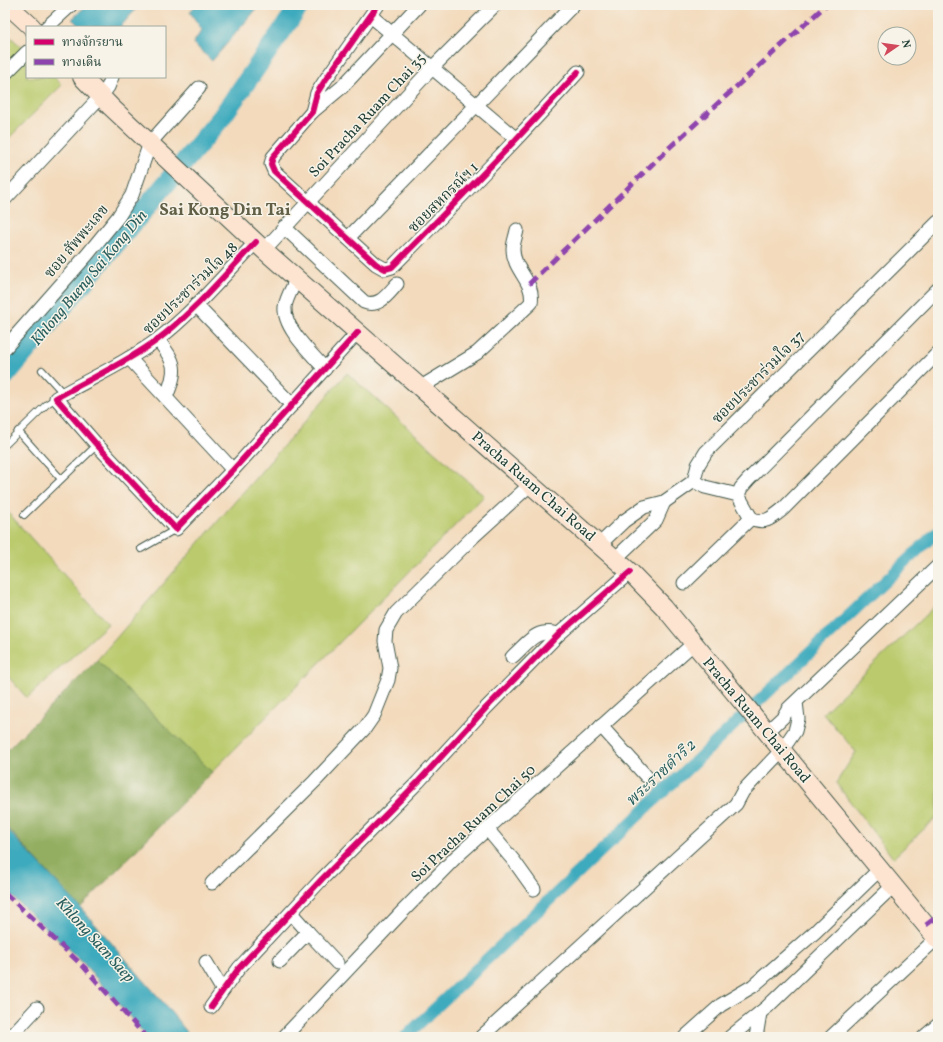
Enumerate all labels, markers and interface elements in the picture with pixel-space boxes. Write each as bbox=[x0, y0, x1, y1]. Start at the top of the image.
legend bbox=[26, 26, 166, 78]
north arrow bbox=[877, 26, 917, 66]
text: ทางจักรยาน bbox=[62, 35, 123, 51]
text: N bbox=[897, 39, 913, 50]
street label: Soi Pracha Ruam Chai 35 bbox=[305, 49, 431, 183]
text: ทางเดิน bbox=[62, 55, 101, 71]
street label: ซอยสหกรณ์ฯ 1 bbox=[403, 157, 484, 238]
district label: Sai Kong Din Tai bbox=[159, 199, 291, 222]
street label: ซอย สัพพะเลข bbox=[40, 201, 114, 283]
water label: Khlong Bueng Sai Kong Din bbox=[26, 206, 153, 351]
street label: ซอยประชาร่วมใจ 48 bbox=[137, 237, 243, 340]
street label: ซอยประชาร่วมใจ 37 bbox=[706, 325, 810, 429]
street label: Pracha Ruam Chai Road bbox=[466, 427, 600, 547]
street label: Pracha Ruam Chai Road bbox=[697, 654, 815, 788]
water label: พระราชดำริ 2 bbox=[621, 735, 702, 812]
street label: Soi Pracha Ruam Chai 50 bbox=[407, 760, 541, 888]
water label: Khlong Saen Saep bbox=[50, 893, 139, 988]

